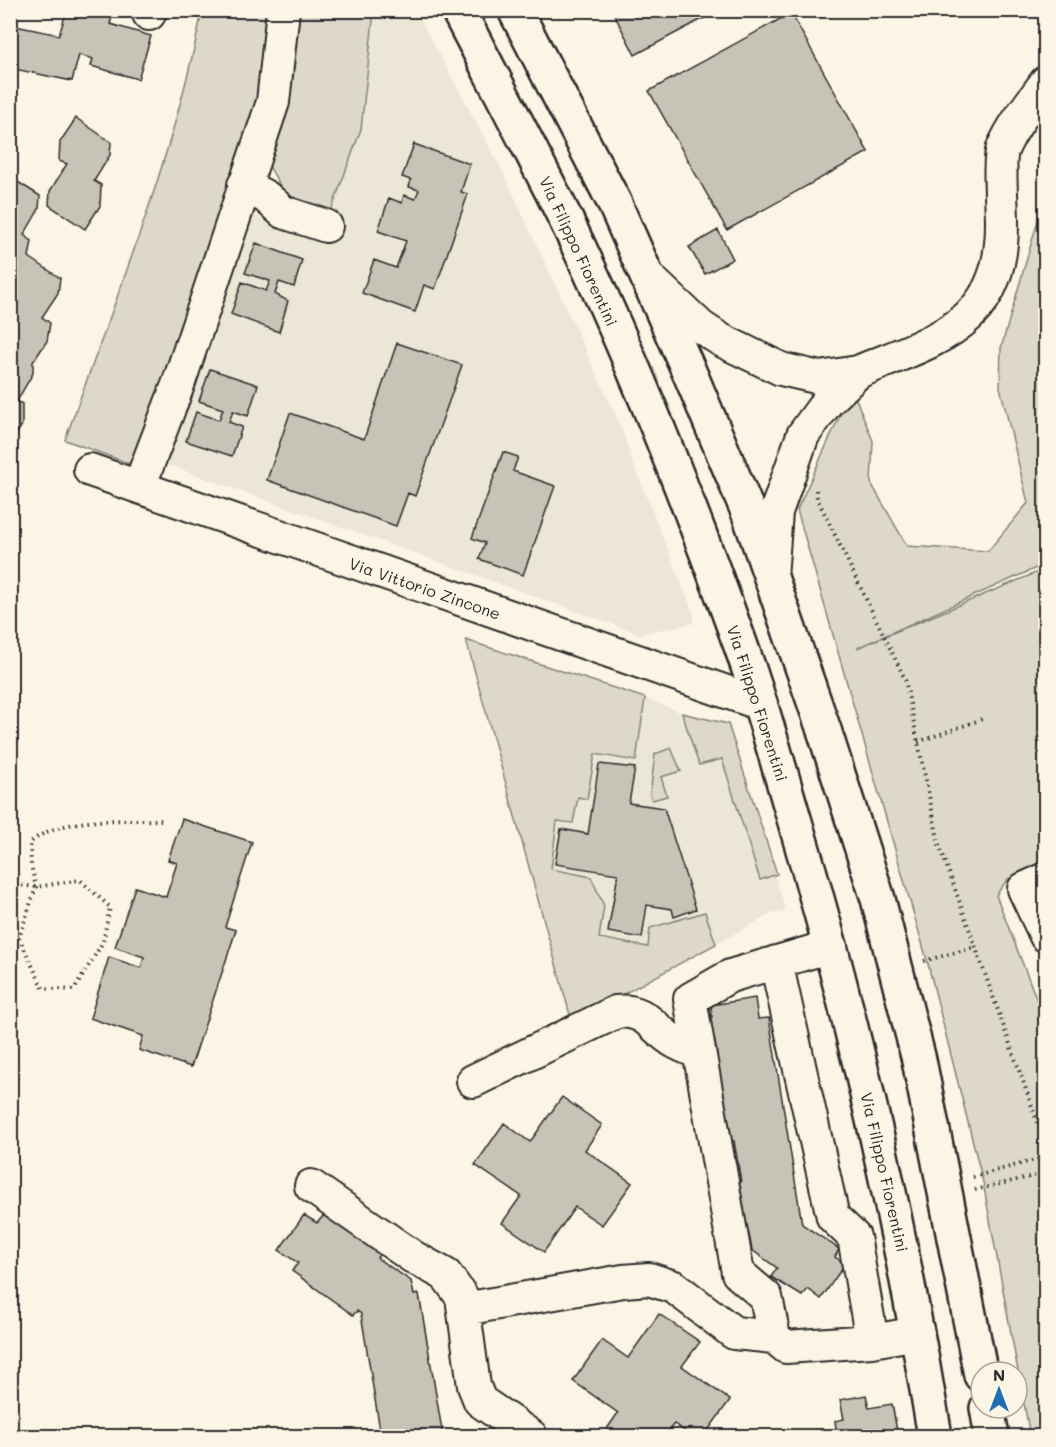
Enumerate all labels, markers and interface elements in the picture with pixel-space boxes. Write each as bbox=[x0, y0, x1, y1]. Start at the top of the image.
street label: Via Filippo Fiorentini bbox=[535, 173, 623, 329]
street label: Via Vittorio Zincone bbox=[347, 552, 503, 624]
street label: Via Filippo Fiorentini bbox=[723, 622, 793, 784]
street label: Via Filippo Fiorentini bbox=[856, 1090, 914, 1254]
north arrow bbox=[969, 1360, 1029, 1420]
text: N bbox=[993, 1364, 1005, 1385]

